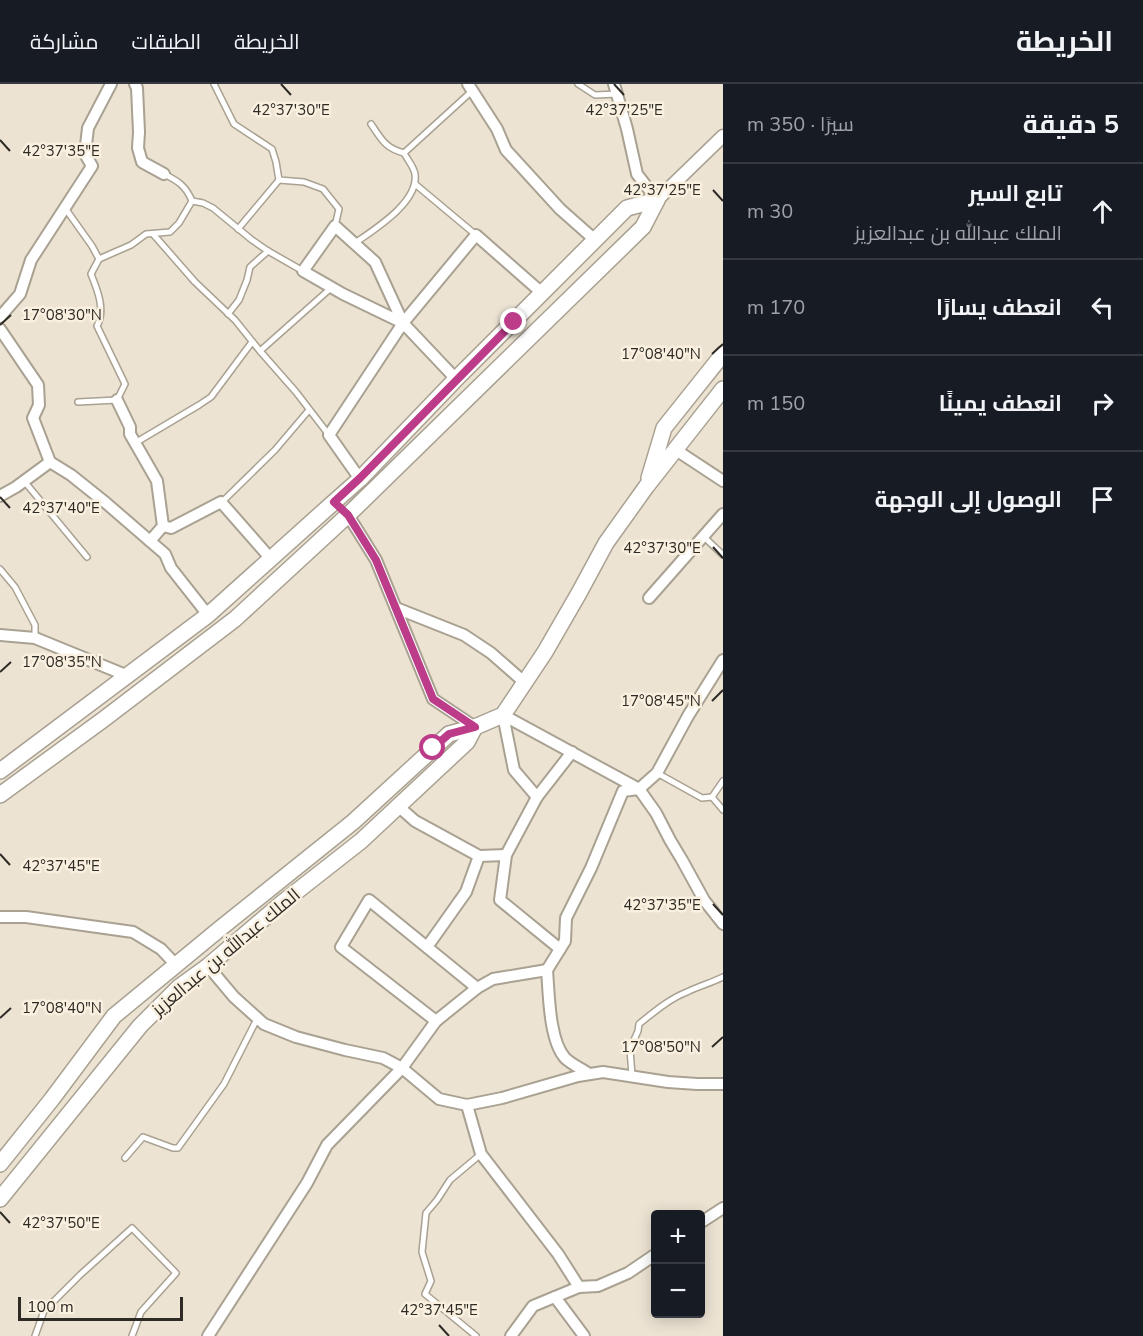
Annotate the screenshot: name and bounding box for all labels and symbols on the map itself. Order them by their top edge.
text: 42°37'30"E [252,100,330,120]
text: 42°37'25"E [585,100,663,120]
text: 42°37'35"E [22,141,100,161]
text: 42°37'25"E [623,180,701,200]
text: 17°08'30"N [22,305,102,325]
route end [500,308,526,334]
text: 17°08'40"N [621,344,701,364]
text: 42°37'40"E [22,498,100,518]
text: 42°37'30"E [623,538,701,558]
text: 17°08'35"N [22,652,102,672]
text: 17°08'45"N [621,691,701,711]
route start [419,734,445,760]
text: 42°37'45"E [22,856,100,876]
street label: الملك عبدالله بن عبدالعزيز [146,883,305,1022]
text: 42°37'35"E [623,895,701,915]
text: 17°08'40"N [22,998,102,1018]
text: 17°08'50"N [621,1037,701,1057]
text: 42°37'50"E [22,1213,100,1233]
scale bar [18,1294,183,1322]
text: 42°37'45"E [400,1300,478,1320]

